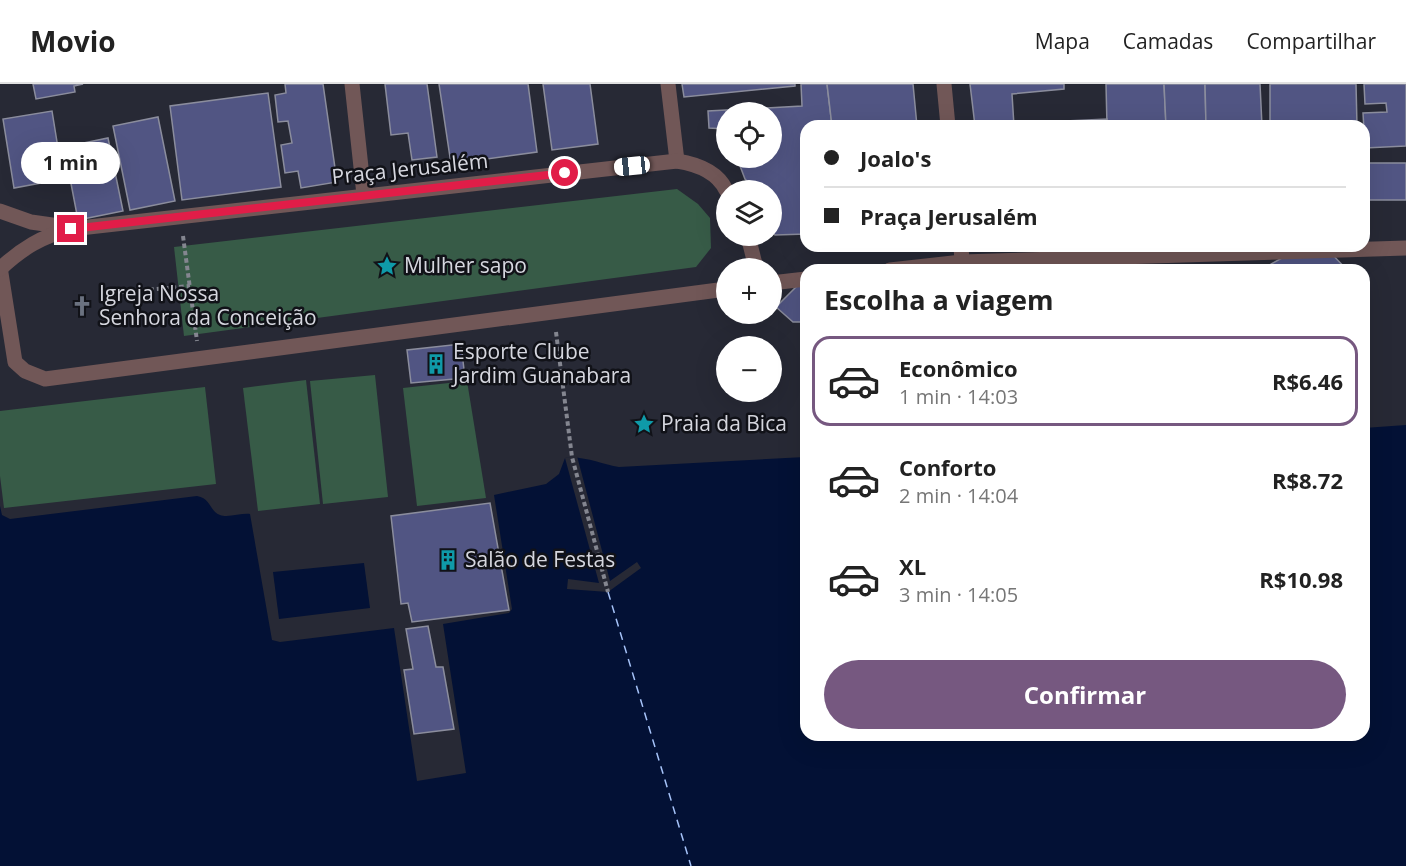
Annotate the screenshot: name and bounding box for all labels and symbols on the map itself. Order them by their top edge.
callout: 1 min [22,142,121,184]
street label: Praça Jerusalém [330,146,490,190]
car [613,155,651,177]
route start [551,159,578,186]
route end [57,215,84,242]
place label: Mulher sapo [404,251,527,279]
place icon: Mulher sapo [375,254,399,278]
place label: Igreja Nossa Senhora da Conceição [99,279,317,331]
church icon: Igreja Nossa Senhora da Conceição [70,294,94,318]
place label: Esporte Clube Jardim Guanabara [451,337,631,389]
building icon: Esporte Clube Jardim Guanabara [424,352,448,376]
place label: Praia da Bica [661,409,787,437]
place icon: Praia da Bica [632,412,656,436]
place label: Salão de Festas [465,545,615,573]
building icon: Salão de Festas [436,548,460,572]

